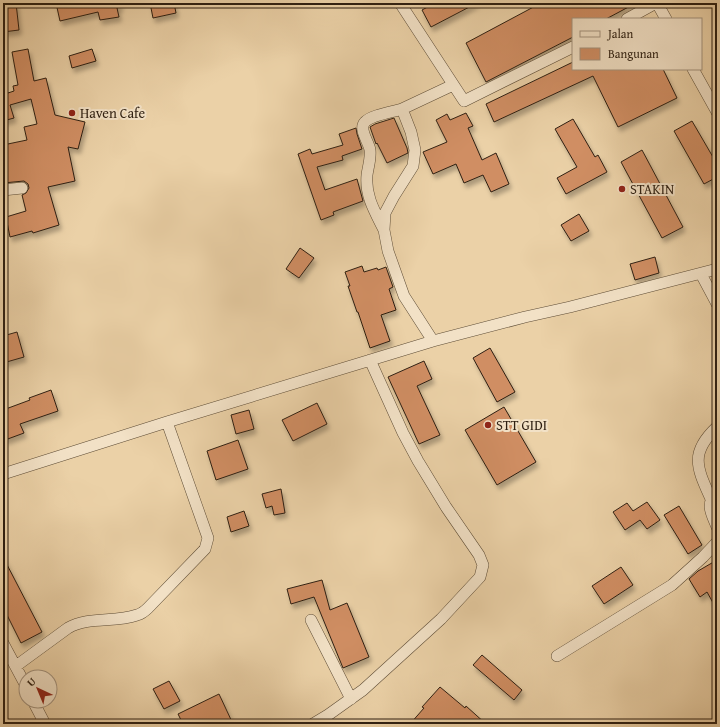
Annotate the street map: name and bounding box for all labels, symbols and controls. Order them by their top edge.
legend [572,18,702,70]
text: Jalan [606,25,633,42]
text: Bangunan [608,45,659,62]
place label: Haven Cafe [80,103,146,123]
marker: Haven Cafe [67,108,77,118]
place label: STAKIN [630,179,674,199]
marker: STAKIN [617,184,627,194]
place label: STT GIDI [496,415,547,435]
marker: STT GIDI [483,420,493,430]
north arrow [18,669,58,709]
text: U [23,673,40,690]

